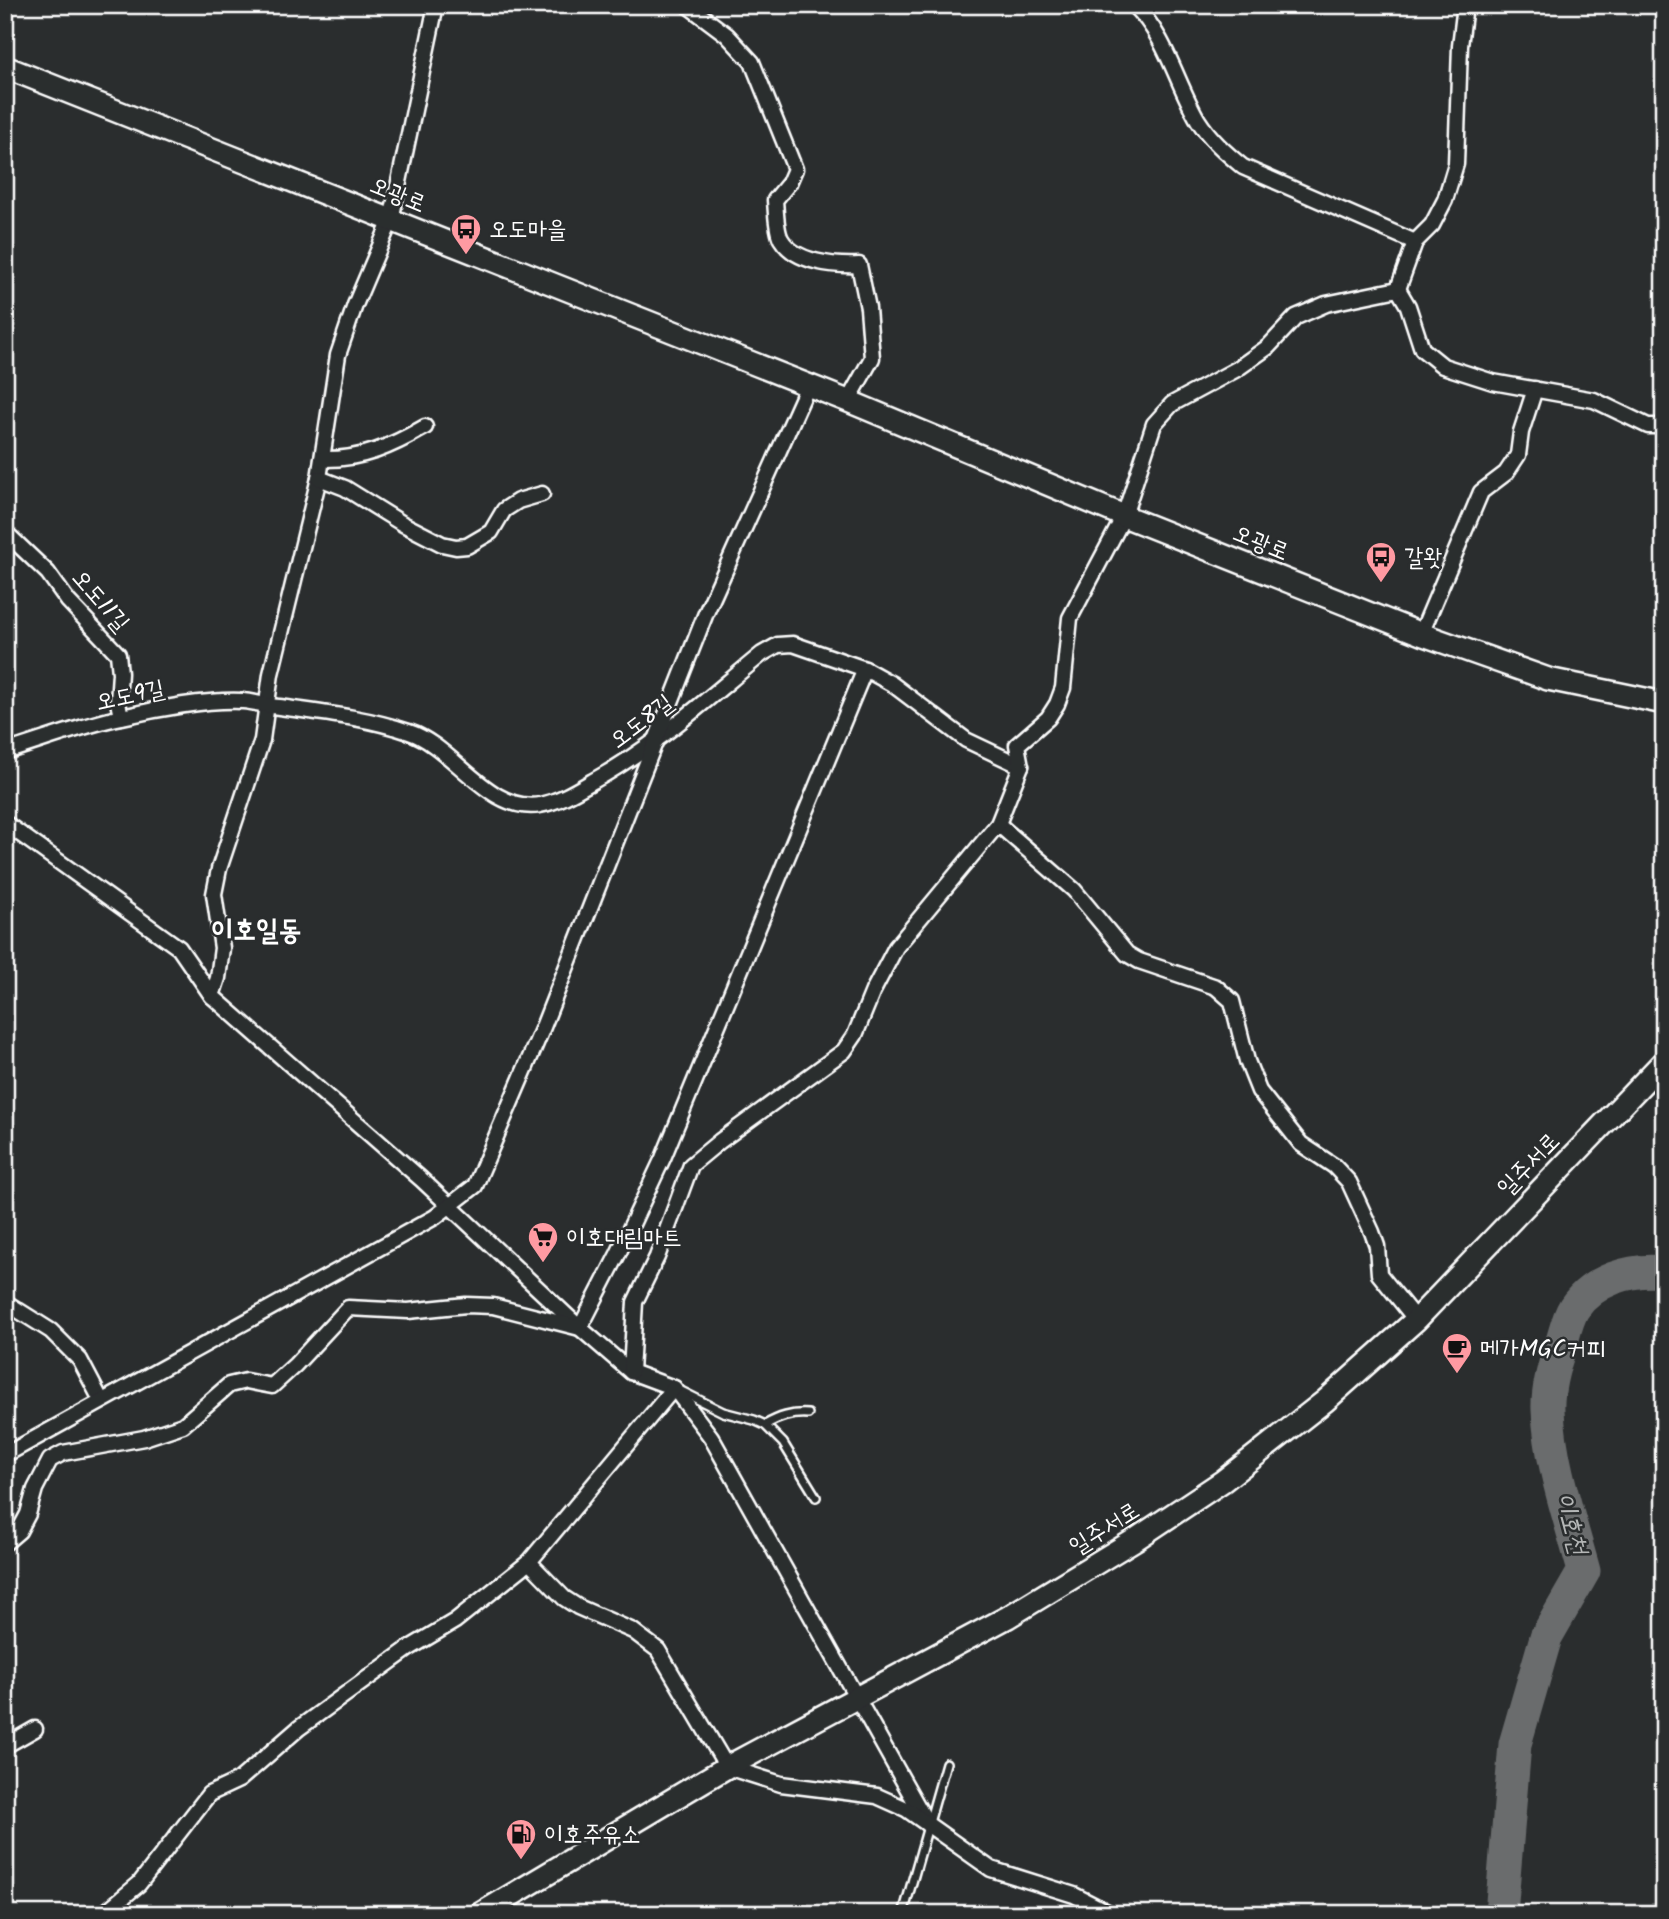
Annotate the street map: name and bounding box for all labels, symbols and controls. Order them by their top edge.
street label: 오광로 [363,166,432,224]
place label: 오도마을 [489,211,566,250]
bus stop icon: 오도마을 [449,212,483,256]
street label: 오광로 [1226,514,1295,572]
place label: 갈왓 [1404,539,1443,578]
bus stop icon: 갈왓 [1364,540,1398,584]
street label: 오도11길 [61,561,139,641]
street label: 오도9길 [92,670,168,723]
street label: 오도8길 [601,685,683,760]
district label: 이호일동 [211,909,301,954]
street label: 일주서로 [1488,1124,1570,1206]
place label: 이호대림마트 [566,1219,682,1258]
supermarket icon: 이호대림마트 [526,1220,560,1264]
place label: 메가MGC커피 [1480,1330,1605,1369]
cafe icon: 메가MGC커피 [1440,1331,1474,1375]
water label: 이호천 [1542,1488,1599,1562]
street label: 일주서로 [1062,1492,1148,1566]
place label: 이호주유소 [544,1816,641,1855]
fuel station icon: 이호주유소 [504,1817,538,1861]

